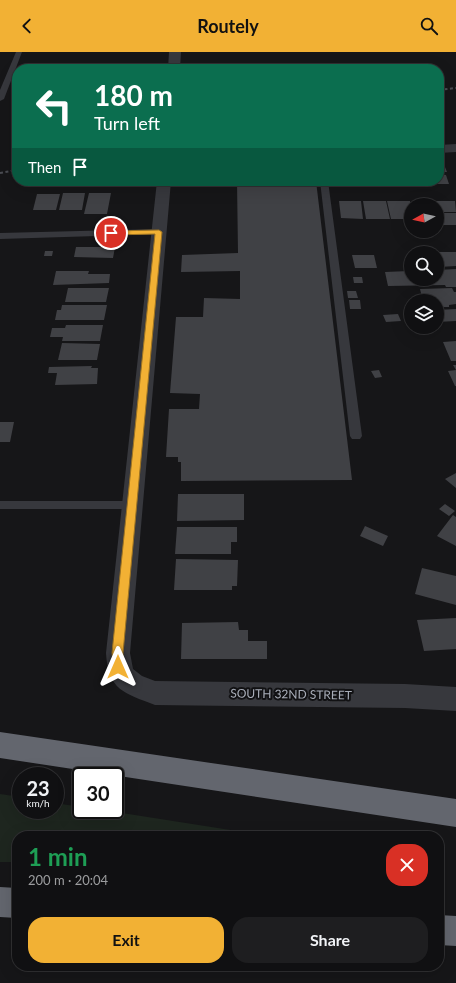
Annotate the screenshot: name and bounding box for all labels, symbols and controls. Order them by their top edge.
icon: back [16,15,38,37]
text: Routely [197,15,259,37]
icon: search [418,15,440,37]
text: 180 m [94,78,173,112]
icon: left [28,80,80,132]
text: Turn left [94,112,160,134]
icon: arrive [69,156,91,178]
text: Then [28,158,61,176]
north arrow [404,198,444,238]
map controls [404,198,444,334]
pin [94,216,128,250]
icon: arrive [100,222,122,244]
button: search [404,246,444,286]
button: layers [404,294,444,334]
position arrow [97,646,139,688]
street label: SOUTH 32ND STREET [230,685,352,703]
speed limit sign: 30 [72,767,124,819]
text: 23 [26,776,50,800]
text: km/h [26,797,50,809]
text: 1 min [28,842,88,871]
button: close [386,844,428,886]
text: 200 m · 20:04 [28,872,108,888]
button: Exit [28,917,224,963]
button: Share [232,917,428,963]

